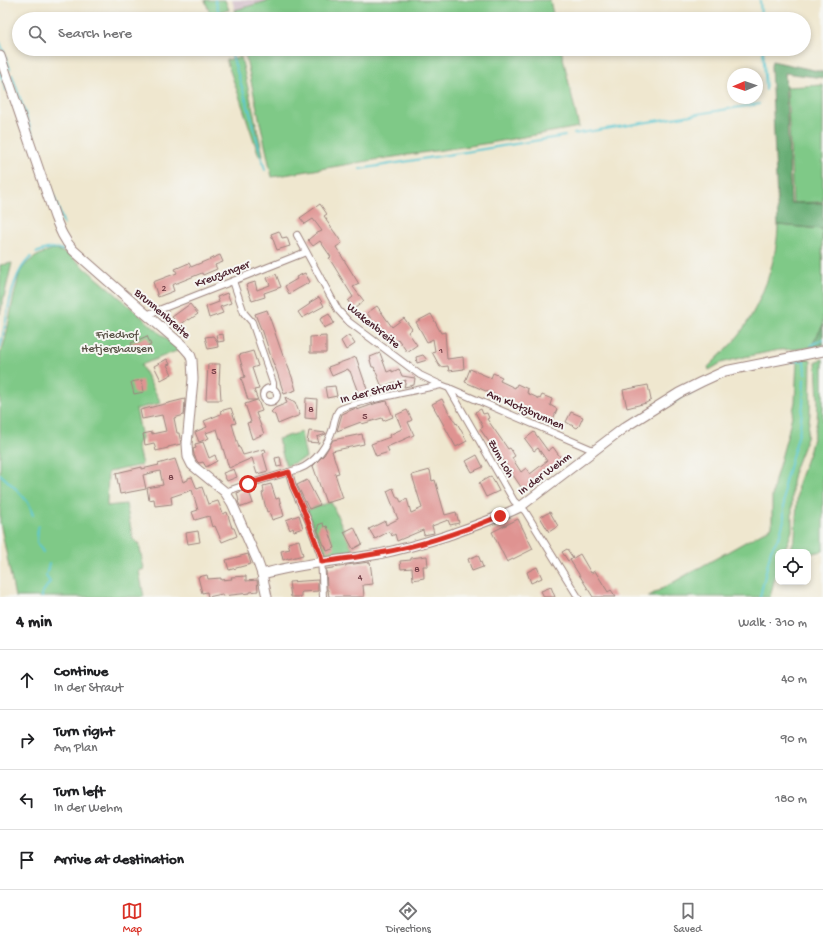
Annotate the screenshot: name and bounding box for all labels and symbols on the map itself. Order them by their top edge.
north arrow [727,68,763,104]
street label: Kreuzanger [193,257,254,292]
house number: 2 [162,283,167,295]
street label: Brunnenbreite [130,286,193,343]
street label: Wakenbreite [343,301,403,353]
park label: Friedhof Hetjershausen [81,329,153,357]
house number: 1 [438,345,443,357]
house number: 5 [211,366,217,378]
street label: In der Straut [339,378,405,408]
street label: Am Klotzbrunnen [484,387,566,434]
house number: 8 [308,404,314,416]
house number: 5 [362,411,368,423]
street label: Zum Loh [484,437,517,481]
street label: In der Wehm [516,450,575,499]
house number: 8 [168,472,174,484]
route start [239,475,257,493]
route end [491,507,509,525]
house number: 8 [414,564,420,576]
house number: 4 [358,572,363,584]

